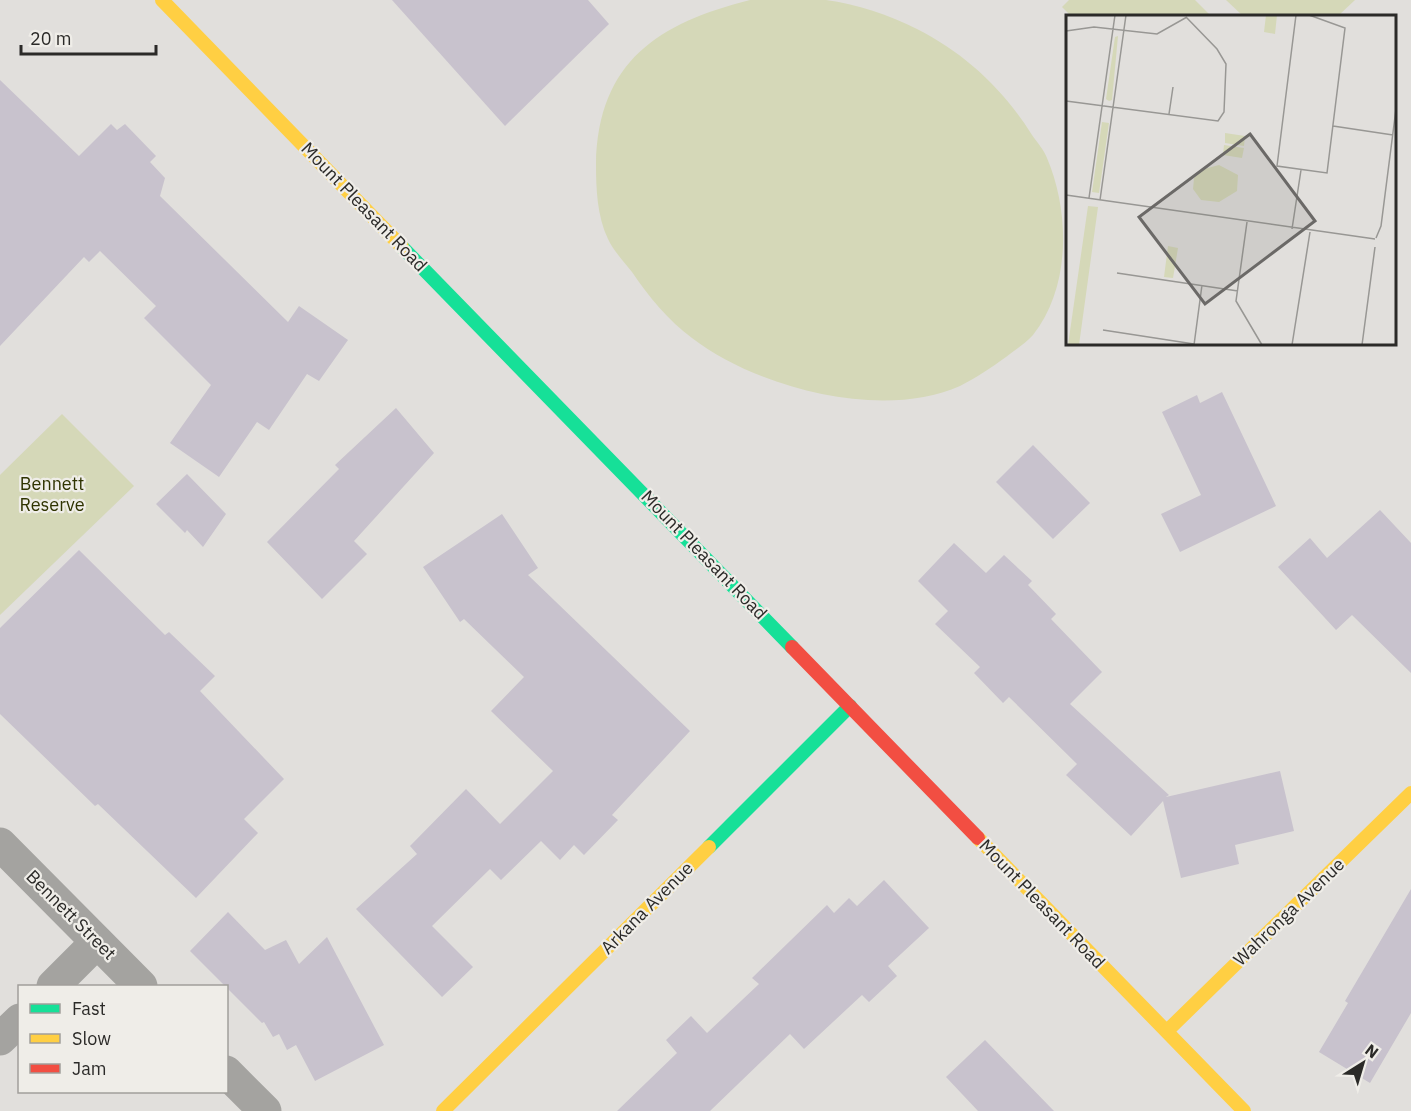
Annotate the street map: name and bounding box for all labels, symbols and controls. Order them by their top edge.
inset map [1066,15,1396,345]
scale bar [21,18,156,56]
text: 20 m [30,27,72,50]
street label: Mount Pleasant Road [296,137,432,276]
park label: Bennett Reserve [19,472,85,516]
street label: Mount Pleasant Road [636,485,772,624]
street label: Mount Pleasant Road [974,834,1110,973]
street label: Wahronga Avenue [1228,853,1349,971]
street label: Arkana Avenue [596,857,698,959]
street label: Bennett Street [21,865,121,965]
legend [18,985,228,1093]
text: Fast [72,997,106,1020]
text: Slow [72,1027,111,1050]
north arrow [1333,1033,1393,1093]
text: N [1361,1040,1383,1062]
text: Jam [72,1057,107,1080]

